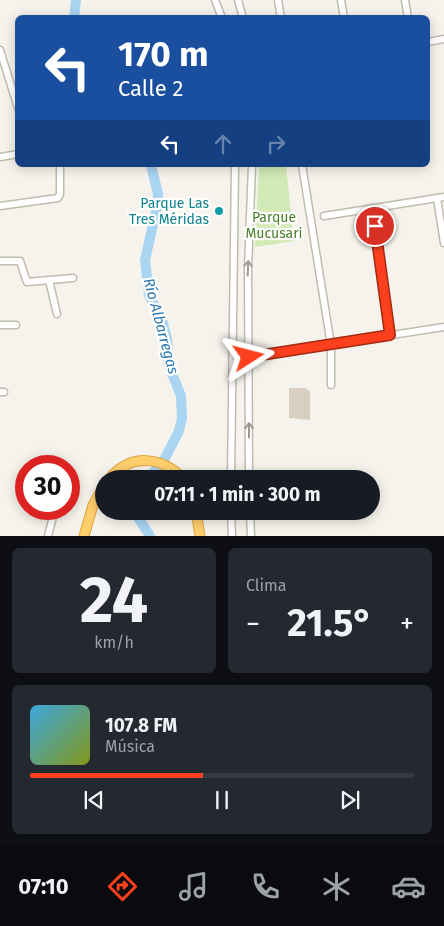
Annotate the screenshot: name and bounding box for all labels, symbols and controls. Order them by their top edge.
text: 170 m [118,33,209,75]
icon: left [35,35,100,100]
text: Calle 2 [118,75,183,102]
icon: left [156,130,184,158]
icon: ahead [209,130,237,158]
icon: right [262,130,290,158]
place label: Parque Las Tres Méridas [129,195,209,228]
marker: Parque Las Tres Méridas [213,205,225,217]
pin [354,205,396,247]
park label: Parque Mucusari [245,209,303,242]
icon: arrive [361,212,389,240]
one-way arrow [243,260,253,276]
water label: Río Albarregas [140,276,182,376]
position arrow [222,330,274,382]
one-way arrow [244,422,254,438]
speed limit sign: 30 [15,455,80,520]
text: 07:11 · 1 min · 300 m [154,483,321,506]
text: 24 [80,561,148,639]
text: Clima [246,576,286,595]
text: 21.5° [287,600,373,646]
text: − [246,607,260,640]
text: + [400,607,414,640]
text: km/h [94,633,134,652]
text: 107.8 FM [105,714,177,737]
text: Música [105,737,155,756]
icon: previous [80,786,108,814]
icon: pause [208,786,236,814]
icon: next [336,786,364,814]
icon: directions [105,869,140,904]
icon: music [176,869,211,904]
icon: phone [248,869,283,904]
icon: climate [319,869,354,904]
icon: car [391,869,426,904]
text: 07:10 [18,873,69,900]

